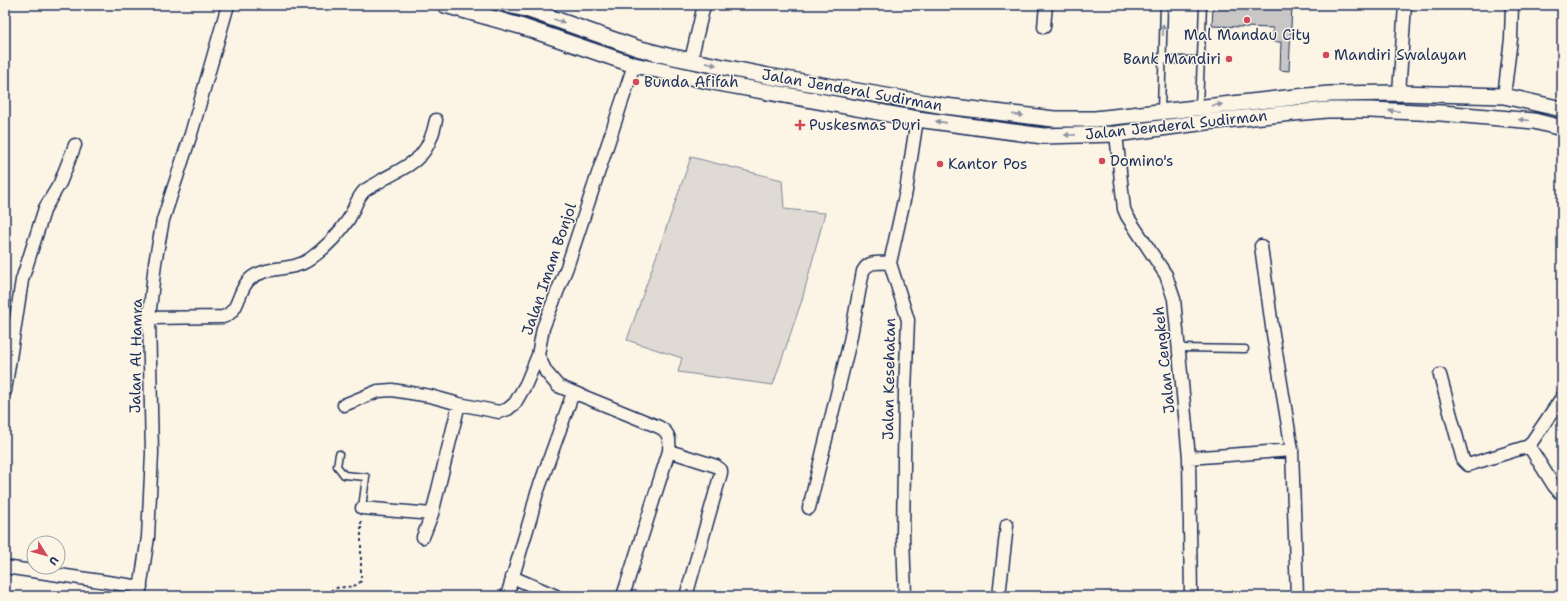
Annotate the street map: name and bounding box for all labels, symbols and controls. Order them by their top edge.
marker: Mal Mandau City [1242,15,1252,25]
one-way arrow [553,18,565,24]
one-way arrow [1160,23,1166,36]
place label: Mal Mandau City [1184,25,1310,45]
place label: Mandiri Swalayan [1334,45,1467,65]
place label: Bank Mandiri [1123,49,1221,69]
marker: Mandiri Swalayan [1321,50,1331,60]
marker: Bank Mandiri [1224,54,1234,64]
one-way arrow [704,62,717,68]
street label: Jalan Jenderal Sudirman [760,64,944,116]
place label: Bunda Afifah [644,72,739,92]
marker: Bunda Afifah [631,77,641,87]
one-way arrow [1211,102,1223,108]
street label: Jalan Jenderal Sudirman [1084,105,1268,145]
one-way arrow [1388,107,1400,114]
one-way arrow [1012,112,1024,118]
place label: Puskesmas Duri [809,115,921,135]
one-way arrow [1518,117,1530,123]
marker: Puskesmas Duri [794,119,806,131]
one-way arrow [935,119,947,125]
one-way arrow [1063,132,1076,138]
place label: Domino's [1110,151,1173,171]
place label: Kantor Pos [948,154,1027,174]
marker: Domino's [1097,156,1107,166]
marker: Kantor Pos [935,159,945,169]
street label: Jalan Imam Bonjol [517,200,581,338]
street label: Jalan Al Hamra [125,298,147,414]
street label: Jalan Cengkeh [1148,305,1180,415]
street label: Jalan Kesehatan [878,318,900,440]
north arrow [26,535,66,575]
text: U [45,553,62,568]

